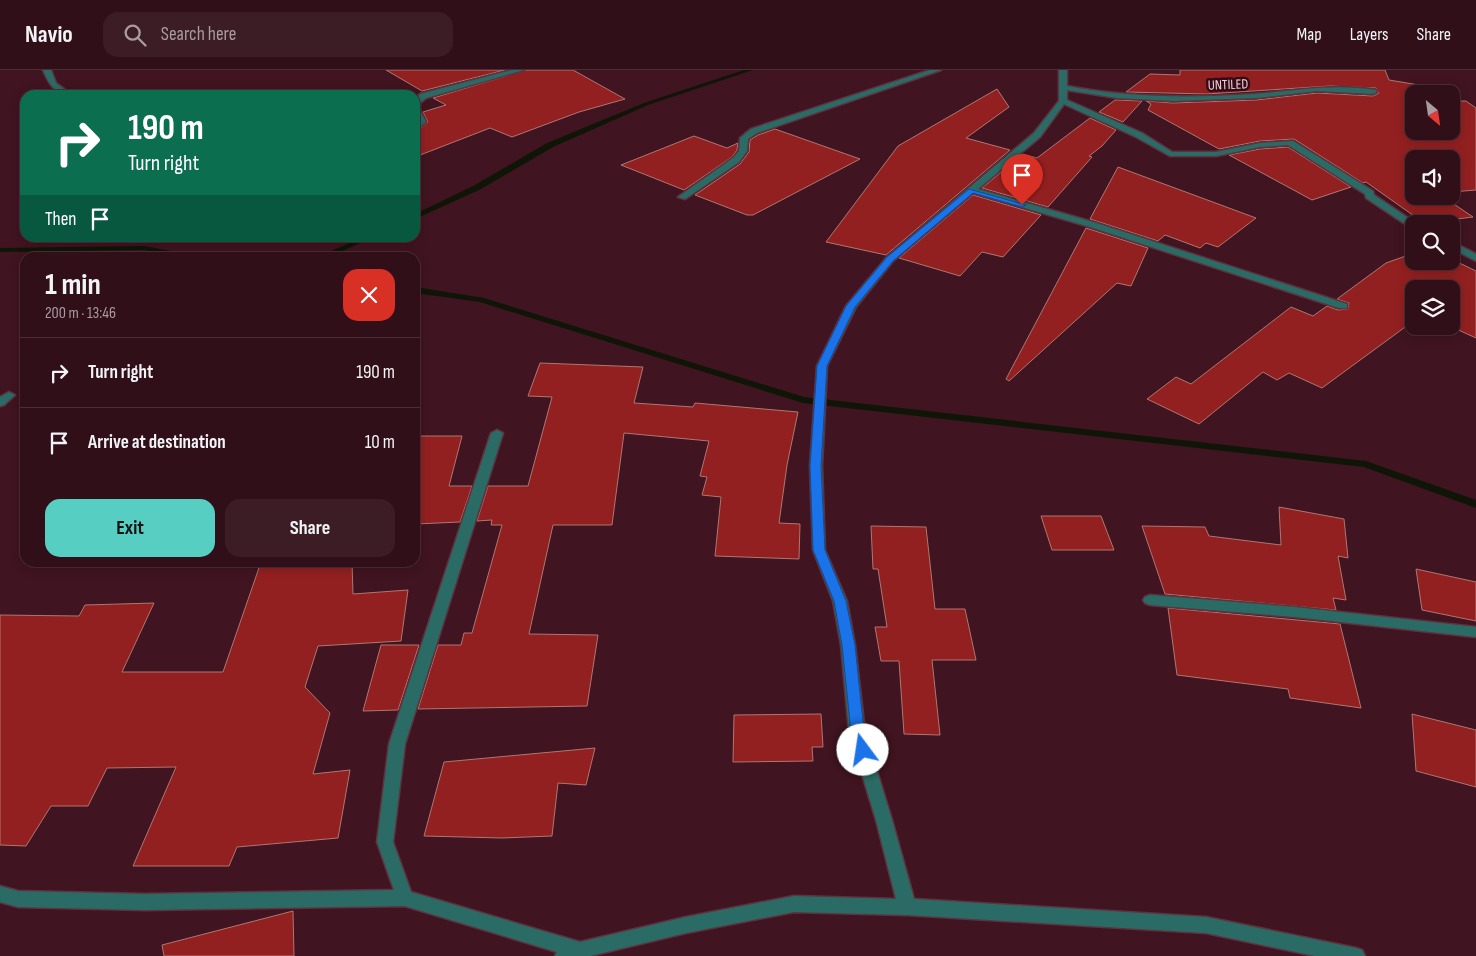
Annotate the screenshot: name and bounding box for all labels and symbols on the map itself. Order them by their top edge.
street label: UNTILED [1208,75,1249,94]
north arrow [1405,85,1460,140]
pin [1001,154,1043,205]
position arrow [836,723,888,775]

